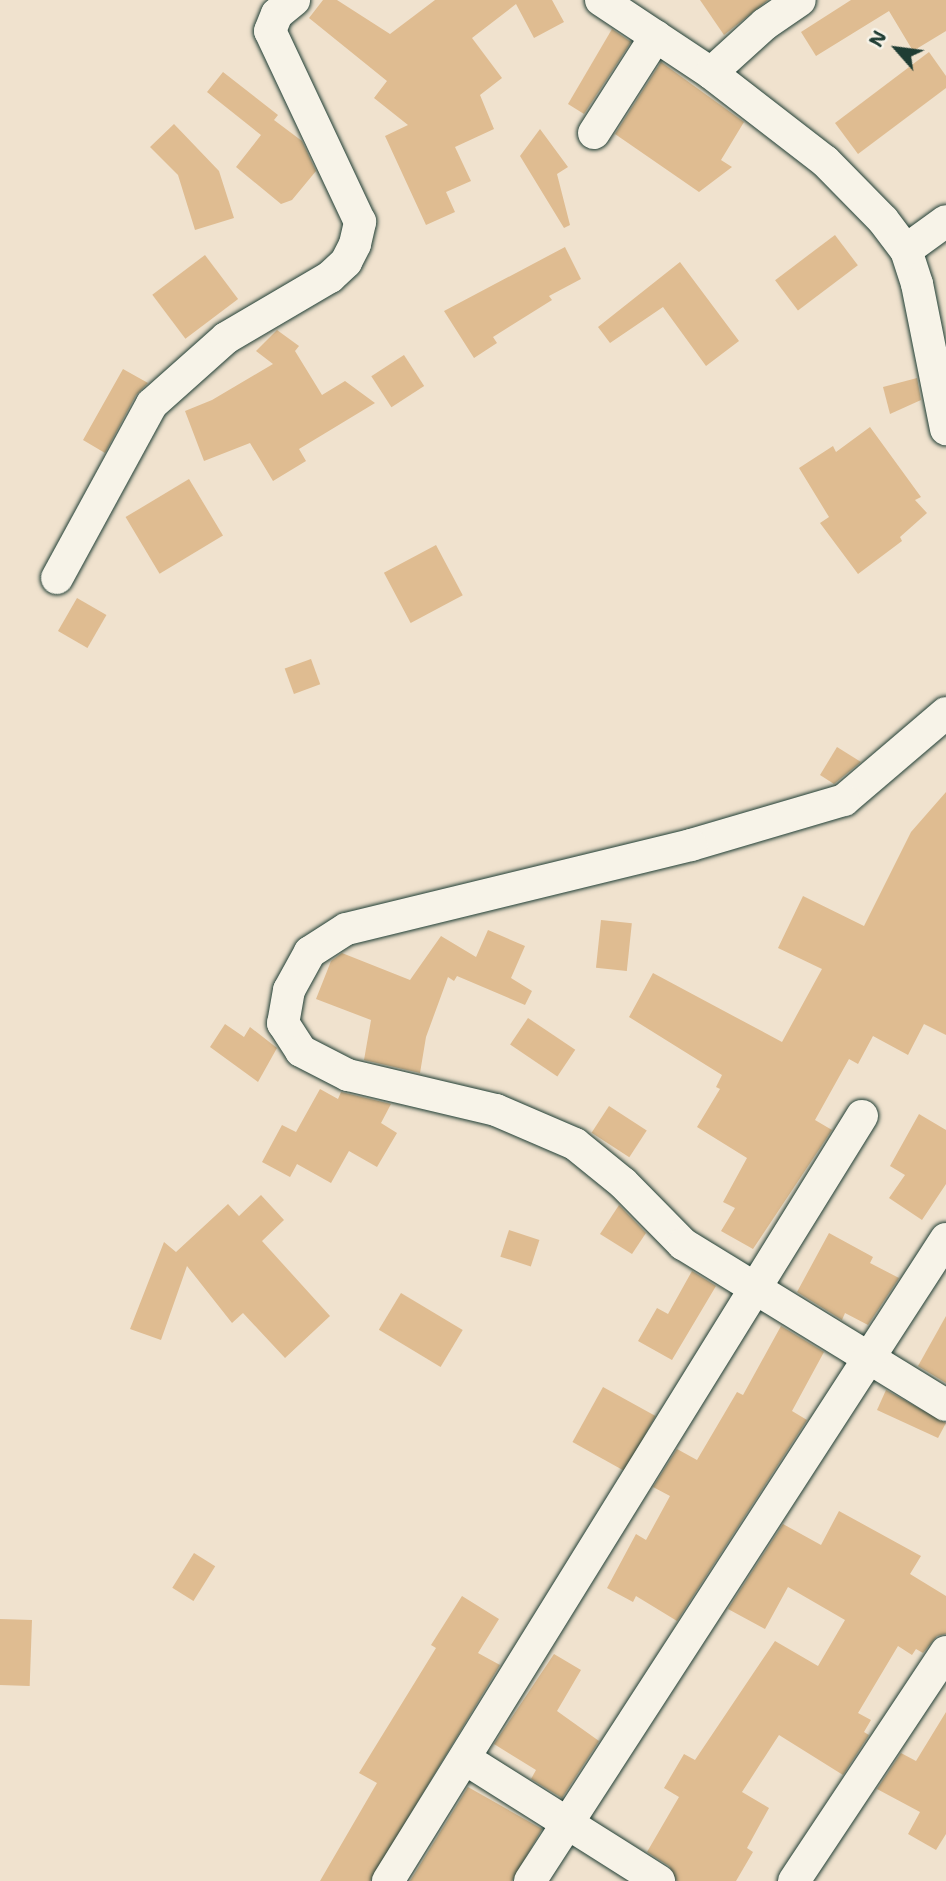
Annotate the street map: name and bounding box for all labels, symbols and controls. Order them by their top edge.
north arrow [862,14,932,84]
text: N [863,26,893,51]

